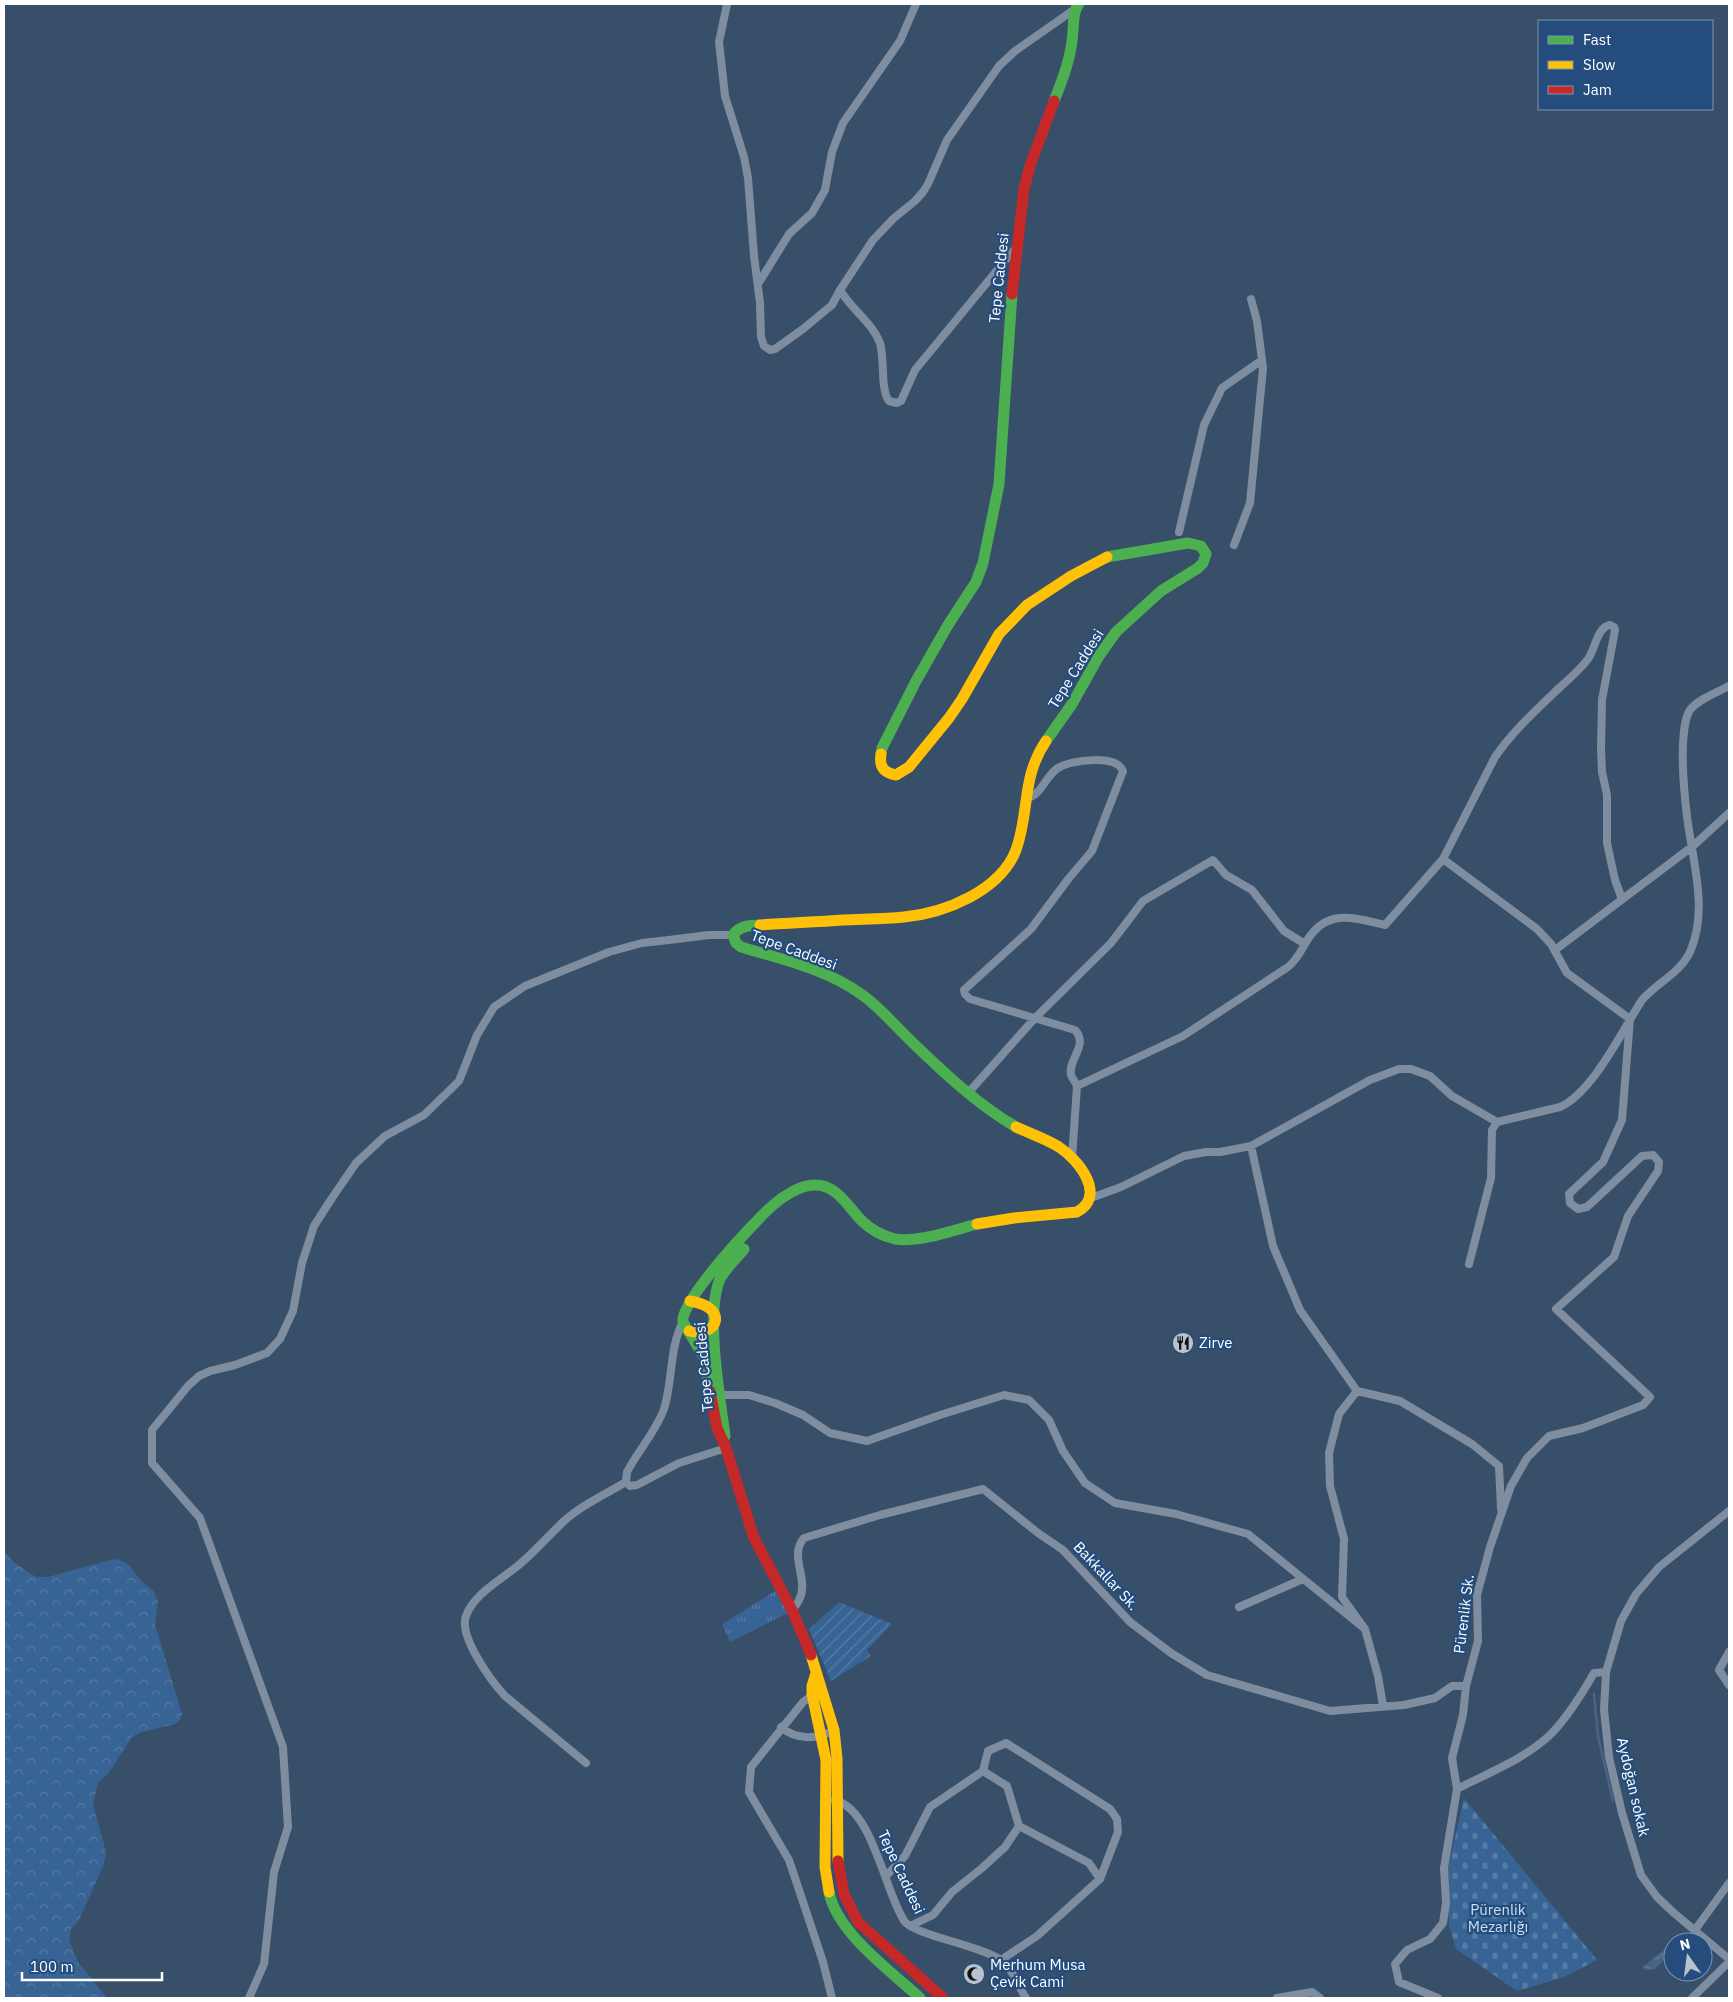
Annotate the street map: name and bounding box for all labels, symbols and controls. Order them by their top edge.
legend [1538,20,1713,110]
text: Fast [1583,30,1611,49]
text: Slow [1583,55,1616,74]
text: Jam [1583,80,1612,99]
street label: Tepe Caddesi [984,232,1013,324]
street label: Tepe Caddesi [1044,625,1108,712]
street label: Tepe Caddesi [748,925,840,974]
street label: Tepe Caddesi [690,1321,717,1413]
restaurant icon: Zirve [1171,1331,1195,1355]
place label: Zirve [1199,1333,1233,1352]
street label: Bakkallar Sk. [1070,1537,1143,1614]
street label: Pürenlik Sk. [1449,1573,1478,1655]
street label: Aydoğan sokak [1613,1735,1654,1838]
street label: Tepe Caddesi [874,1827,929,1917]
park label: Pürenlik Mezarlığı [1468,1900,1528,1936]
north arrow [1663,1932,1713,1982]
text: N [1678,1934,1692,1954]
scale bar [22,1950,162,1982]
place label: Merhum Musa Çevik Cami [990,1955,1086,1991]
text: 100 m [30,1957,74,1976]
mosque icon: Merhum Musa Çevik Cami [962,1962,986,1986]

